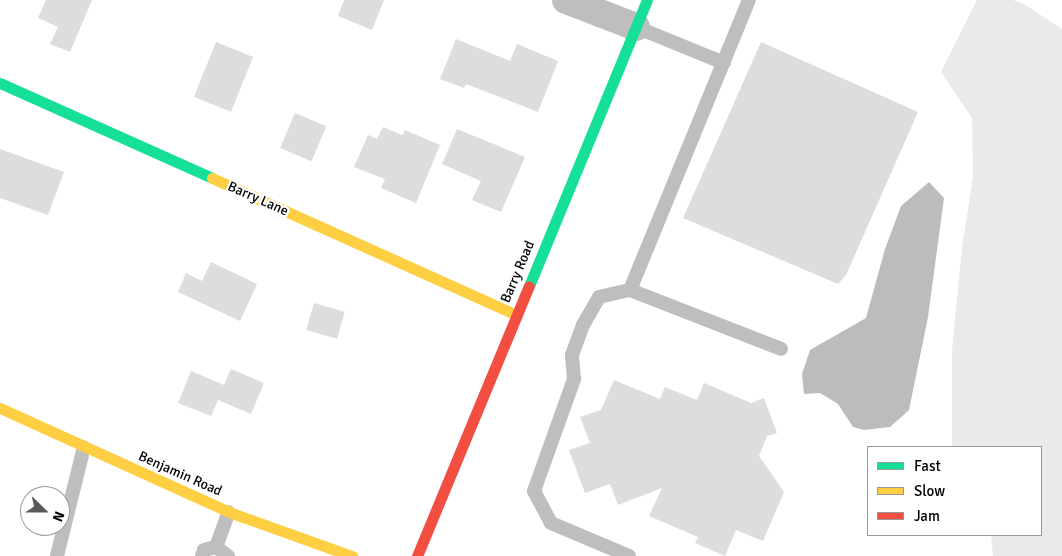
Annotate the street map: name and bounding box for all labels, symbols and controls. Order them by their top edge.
street label: Barry Lane [225,178,291,220]
street label: Barry Road [497,238,539,306]
legend [867,446,1042,536]
street label: Benjamin Road [136,448,224,500]
text: Fast [914,457,941,475]
text: Slow [914,482,945,500]
north arrow [20,486,70,536]
text: Jam [914,507,940,525]
text: N [49,509,68,524]

